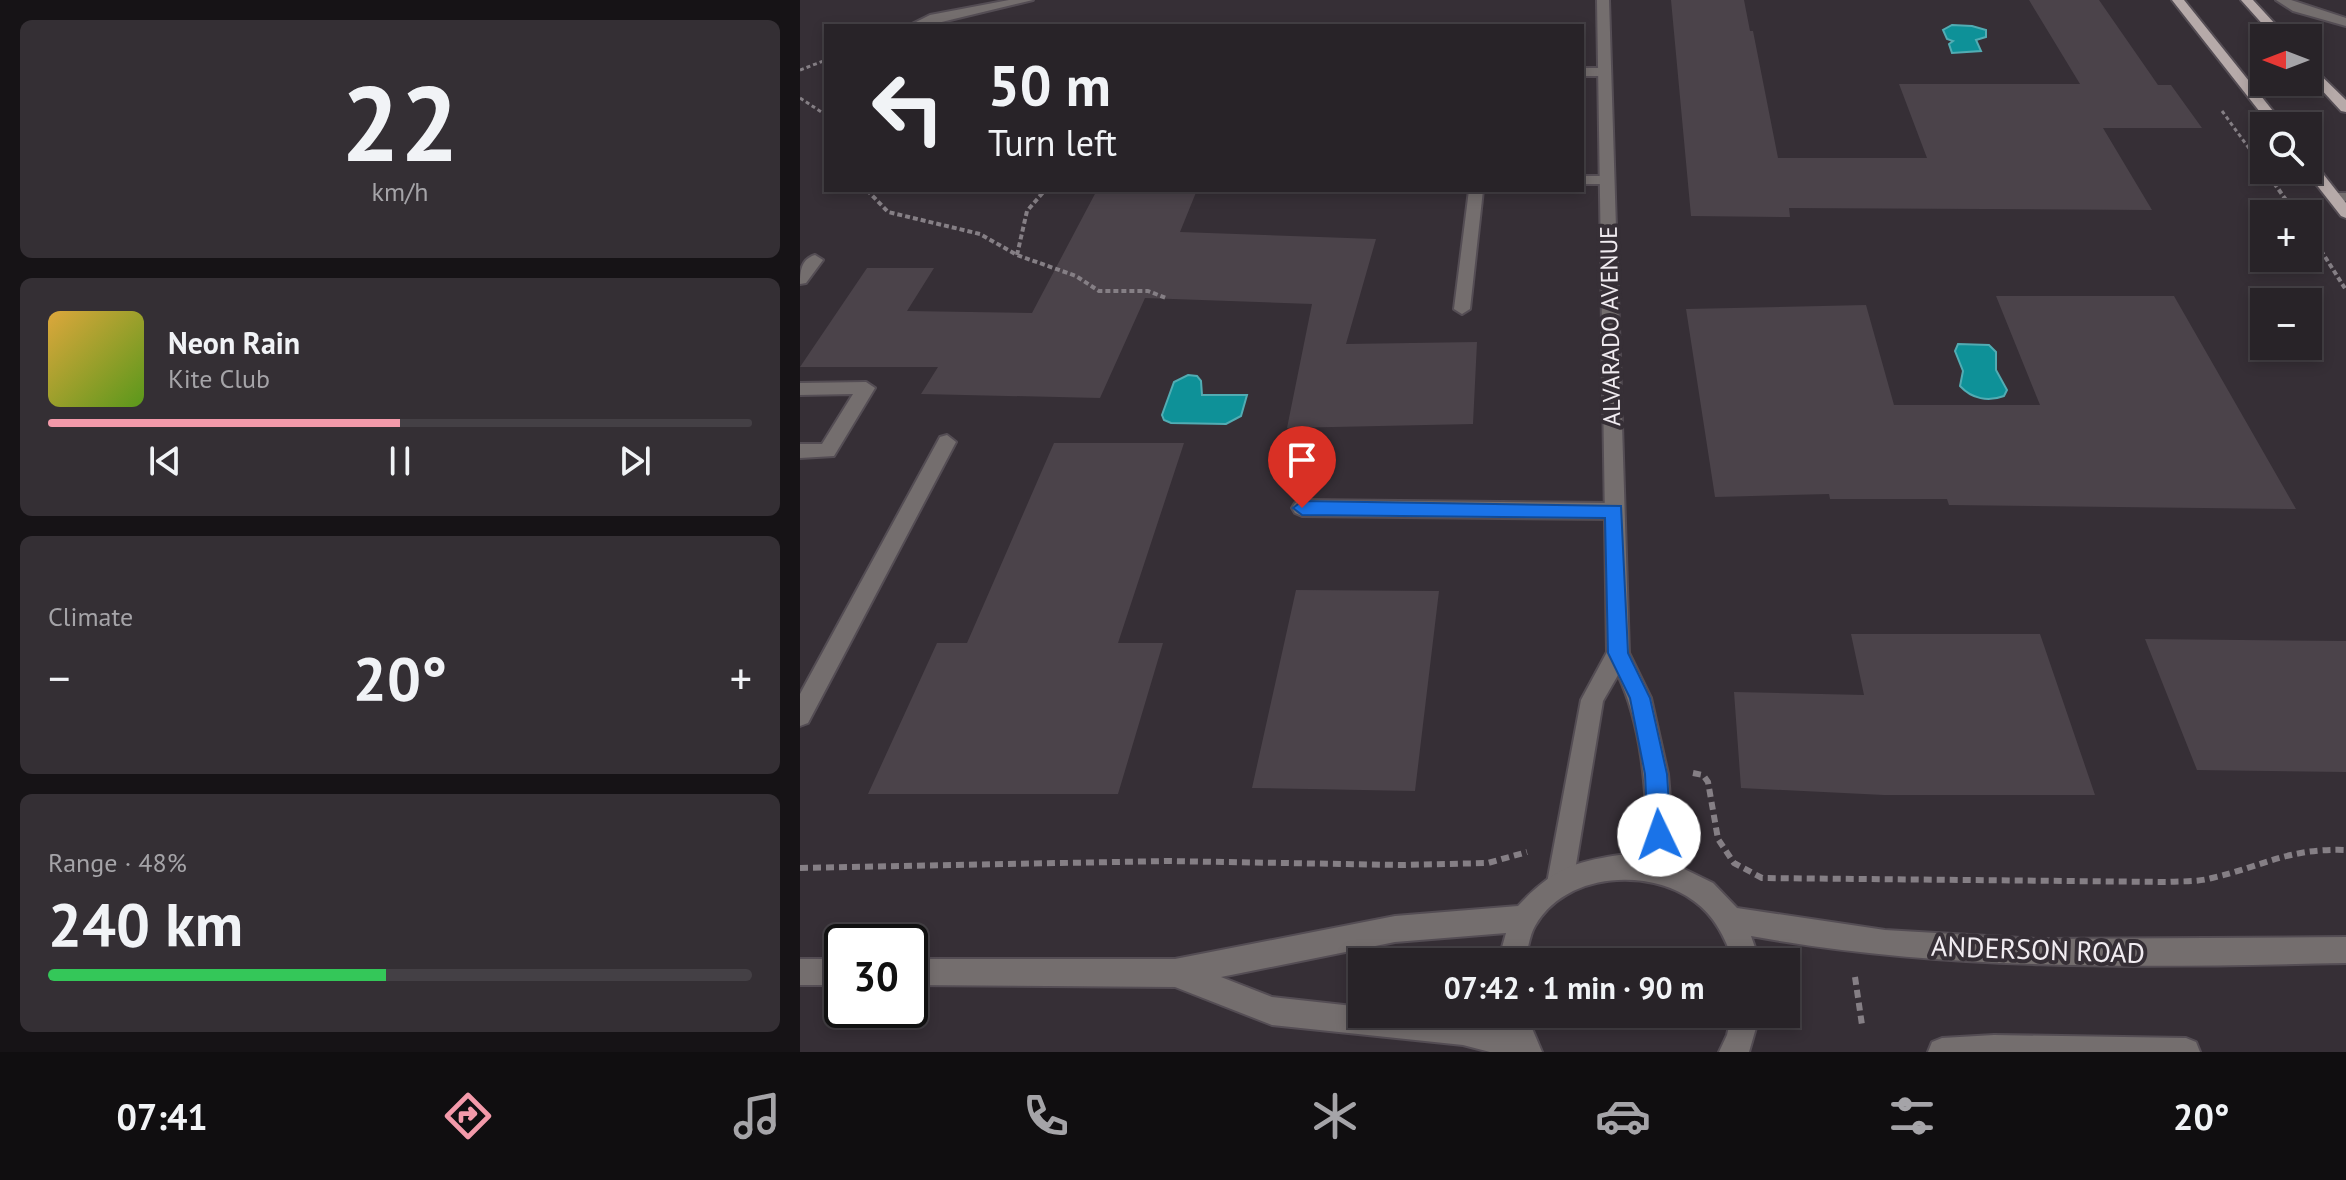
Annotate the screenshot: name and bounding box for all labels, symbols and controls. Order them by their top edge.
north arrow [2250,24,2322,96]
map controls [2250,24,2322,360]
text: 50 m [988,49,1111,121]
text: 22 [341,55,459,190]
icon: left [856,56,960,160]
button: search [2250,112,2322,184]
text: Turn left [988,119,1117,166]
text: km/h [372,175,429,208]
button: + [2250,200,2322,272]
street label: ALVARADO AVENUE [1593,226,1627,426]
button: − [2250,288,2322,360]
text: Neon Rain [168,323,300,362]
text: Kite Club [168,362,270,395]
pin [1268,426,1336,508]
icon: arrive [1280,438,1324,482]
icon: previous [143,439,187,483]
icon: pause [378,439,422,483]
icon: next [613,439,657,483]
text: Climate [48,600,133,633]
text: 20° [353,639,447,717]
text: − [48,649,70,706]
text: + [730,649,752,706]
position arrow [1617,793,1701,877]
text: Range · 48% [48,846,187,879]
text: 240 km [48,885,243,963]
speed limit sign: 30 [824,924,928,1028]
street label: ANDERSON ROAD [1930,927,2146,971]
text: 07:42 · 1 min · 90 m [1444,968,1704,1007]
icon: directions [440,1088,496,1144]
icon: music [729,1088,785,1144]
icon: phone [1018,1088,1074,1144]
icon: climate [1307,1088,1363,1144]
icon: car [1595,1088,1651,1144]
icon: filters [1884,1088,1940,1144]
text: 07:41 [116,1093,208,1140]
text: 20° [2173,1093,2230,1140]

